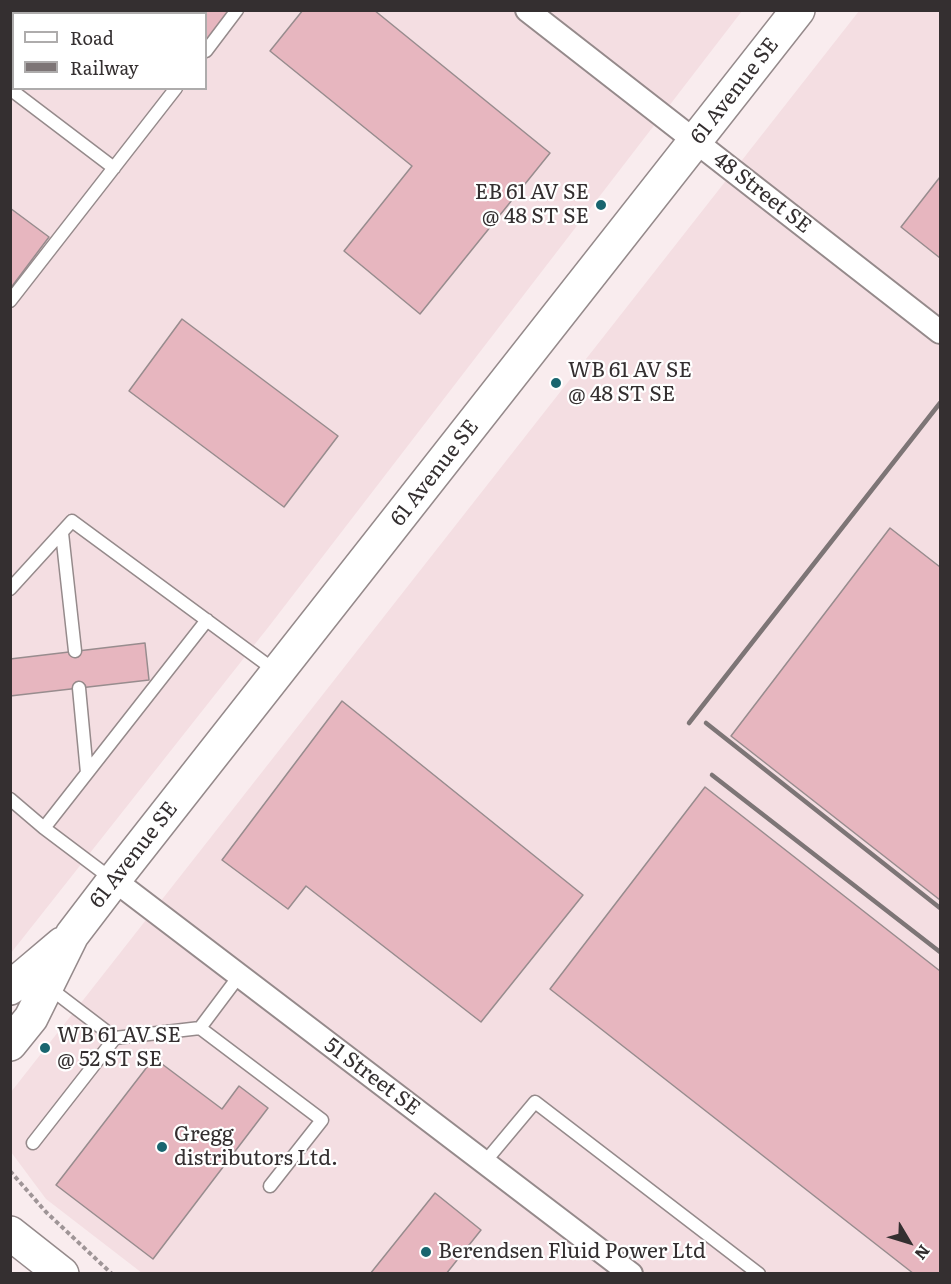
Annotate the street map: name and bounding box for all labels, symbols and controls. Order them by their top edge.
legend [12,12,207,90]
text: Road [70,24,114,51]
street label: 61 Avenue SE [686,33,784,149]
text: Railway [70,54,139,81]
street label: 48 Street SE [708,147,816,239]
place label: EB 61 AV SE @ 48 ST SE [475,180,589,230]
marker: EB 61 AV SE @ 48 ST SE [594,198,608,212]
place label: WB 61 AV SE @ 48 ST SE [568,358,692,408]
marker: WB 61 AV SE @ 48 ST SE [549,376,563,390]
street label: 61 Avenue SE [386,415,484,531]
street label: 61 Avenue SE [85,797,183,913]
place label: WB 61 AV SE @ 52 ST SE [57,1023,181,1073]
street label: 51 Street SE [319,1033,425,1121]
marker: WB 61 AV SE @ 52 ST SE [38,1041,52,1055]
place label: Gregg distributors Ltd. [174,1122,338,1172]
marker: Gregg distributors Ltd. [155,1140,169,1154]
north arrow [879,1212,939,1272]
place label: Berendsen Fluid Power Ltd [438,1239,706,1265]
text: N [910,1240,937,1266]
marker: Berendsen Fluid Power Ltd [419,1245,433,1259]

